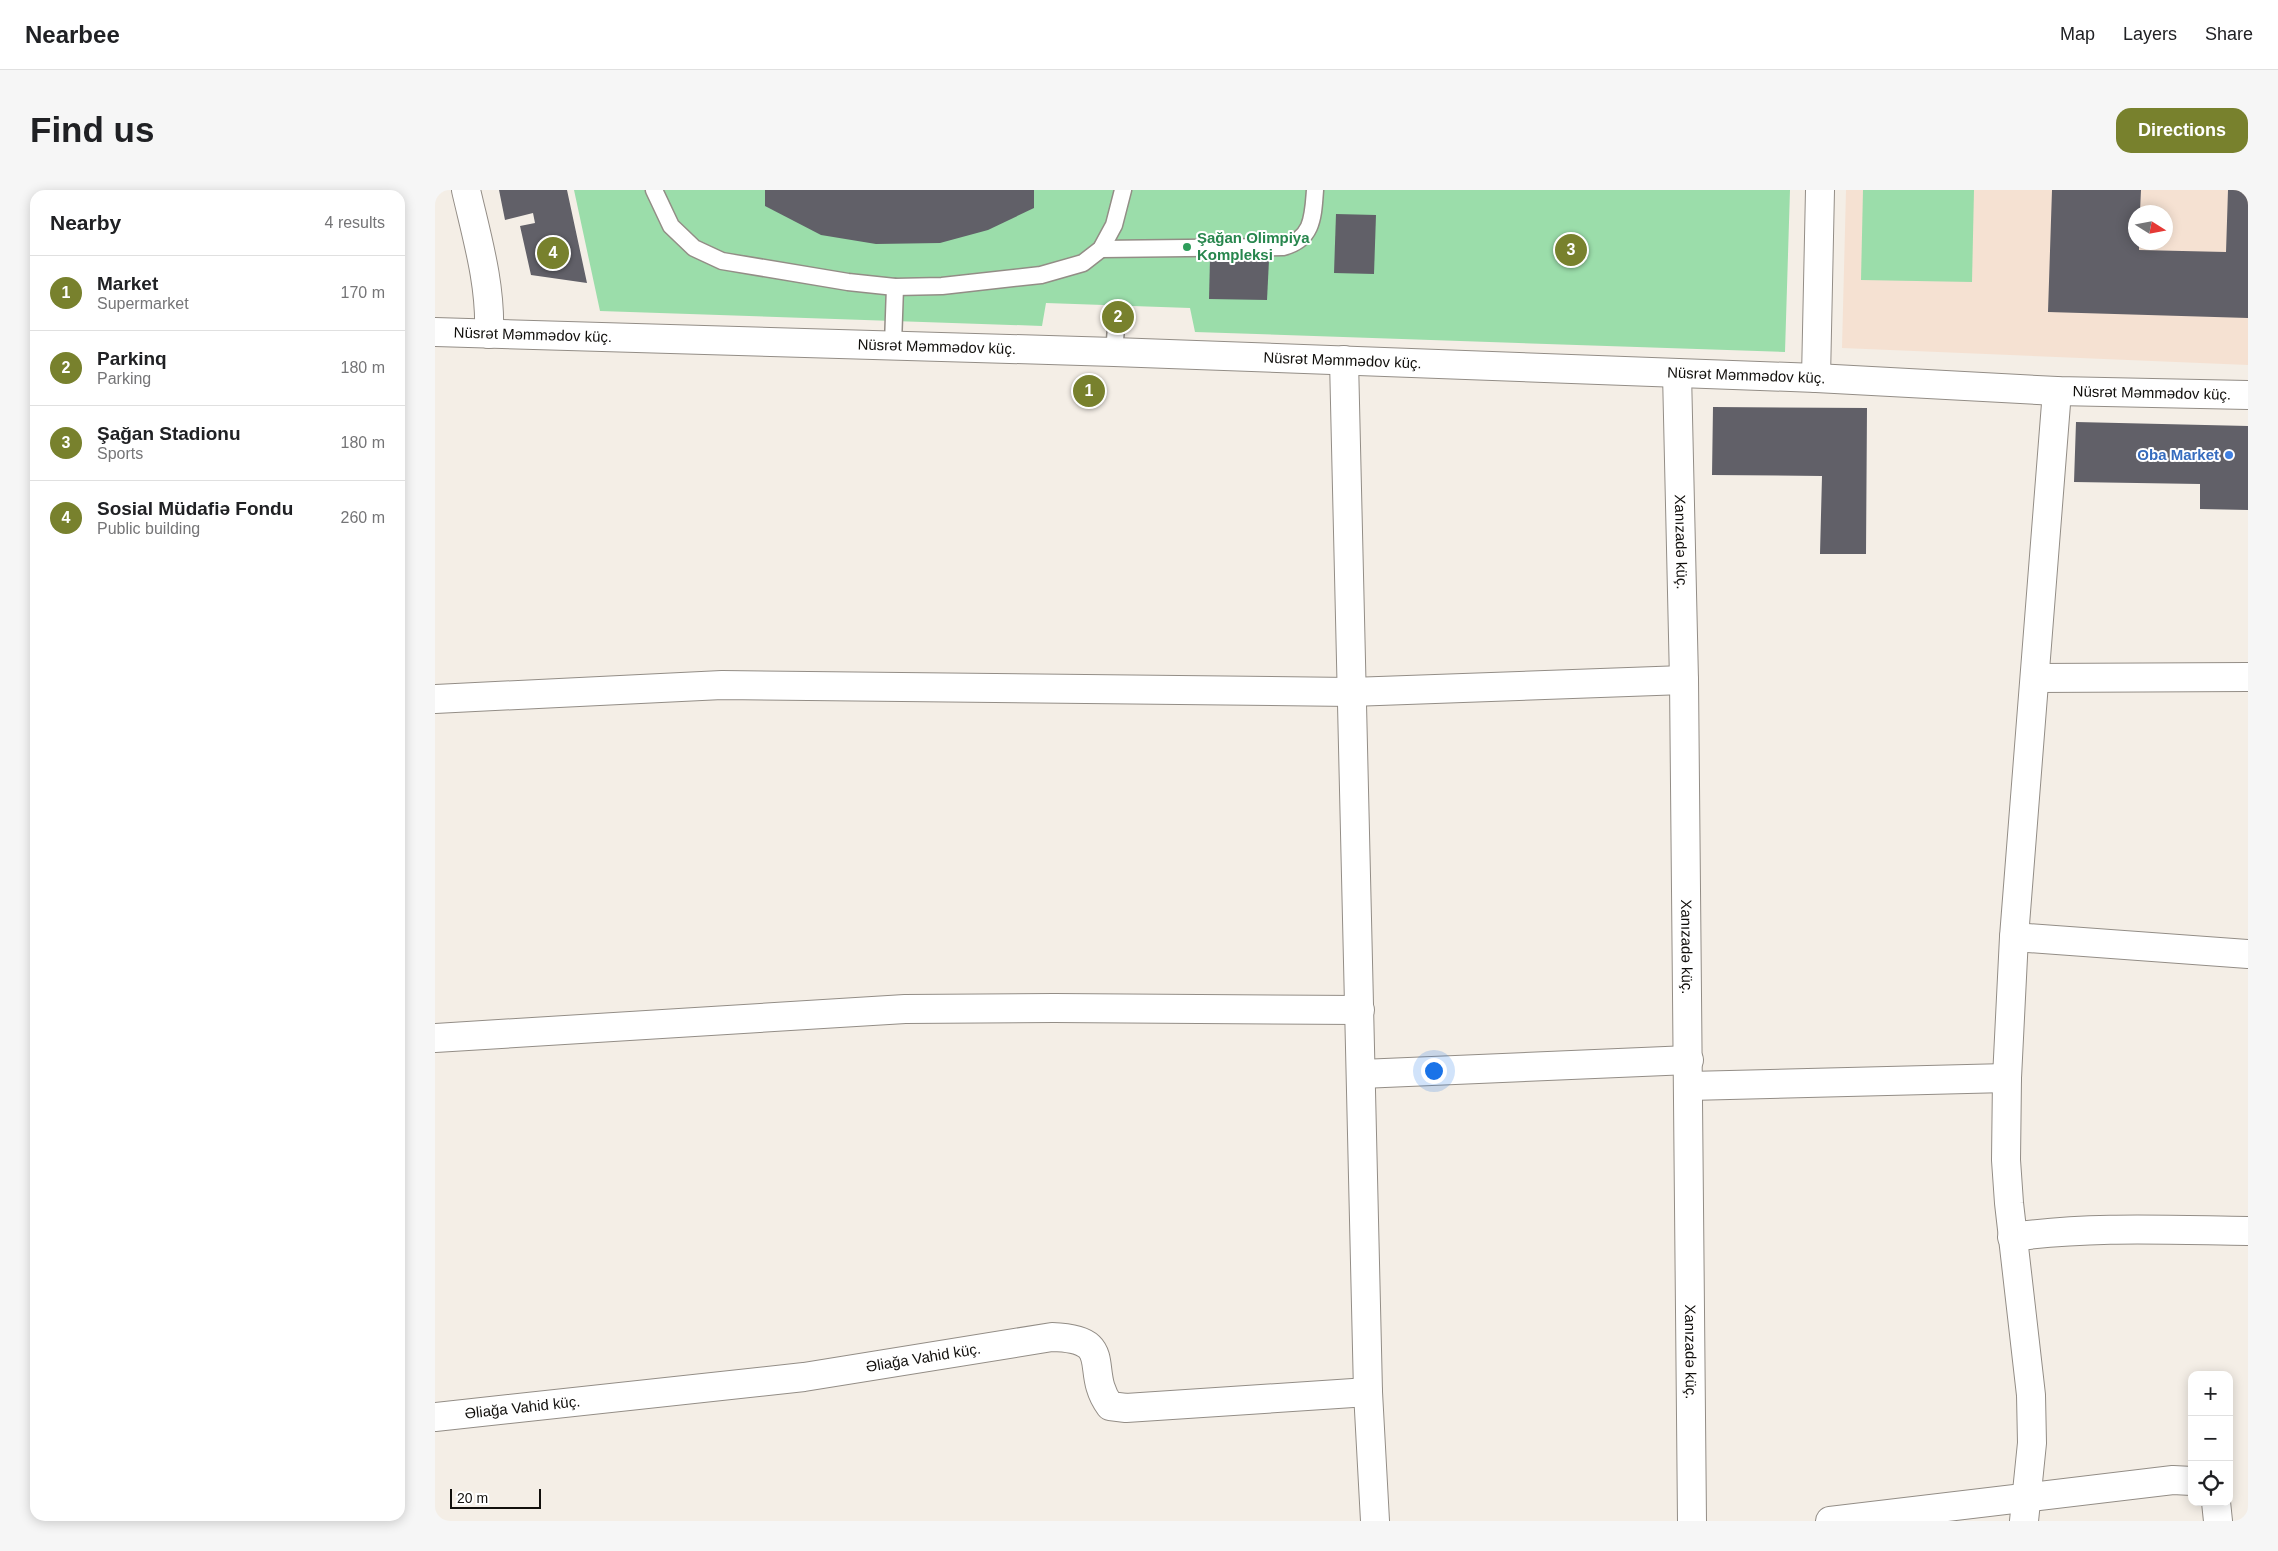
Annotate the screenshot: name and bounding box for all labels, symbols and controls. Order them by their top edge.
text: Nearbee [25,21,120,48]
text: Map [2060,24,2095,44]
text: Layers [2123,24,2177,44]
text: Share [2205,24,2253,44]
button: Directions [2116,108,2248,153]
text: Find us [30,110,154,149]
north arrow [2128,205,2173,250]
text: Nearby [50,211,121,234]
text: 4 results [325,214,385,231]
place label: Şağan Olimpiya Kompleksi [1197,229,1310,263]
pin: 3 [1555,231,1587,269]
pin: 4 [537,234,569,272]
marker: Şağan Olimpiya Kompleksi [1181,241,1193,253]
text: Market [97,273,158,294]
text: 1 [62,284,70,301]
text: 170 m [341,284,385,301]
text: Supermarket [97,295,189,312]
pin: 2 [1102,298,1134,336]
street label: Nüsrət Məmmədov küç. [454,324,612,345]
street label: Nüsrət Məmmədov küç. [857,335,1016,357]
text: Parkinq [97,348,167,369]
street label: Nüsrət Məmmədov küç. [1263,349,1422,371]
text: 2 [62,359,70,376]
text: 180 m [341,359,385,376]
street label: Nüsrət Məmmədov küç. [1667,363,1826,386]
text: Parking [97,370,151,387]
pin: 1 [1073,372,1105,410]
street label: Nüsrət Məmmədov küç. [2072,382,2231,403]
text: Şağan Stadionu [97,423,241,444]
text: 3 [62,434,70,451]
text: 180 m [341,434,385,451]
text: Sports [97,445,143,462]
place label: Oba Market [2137,446,2219,463]
marker: Oba Market [2223,449,2235,461]
street label: Xanızadə küç. [1672,494,1691,590]
text: Sosial Müdafiə Fondu [97,498,293,519]
text: 4 [62,509,70,526]
text: 260 m [341,509,385,526]
text: Public building [97,520,200,537]
street label: Xanızadə küç. [1678,899,1696,995]
your location [1421,1058,1447,1084]
street label: Xanızadə küç. [1682,1304,1700,1400]
street label: Əliağa Vahid küç. [865,1340,982,1375]
map controls [2188,1371,2233,1506]
button: + [2188,1371,2233,1416]
street label: Əliağa Vahid küç. [464,1392,581,1422]
button: − [2188,1416,2233,1461]
button: locate [2188,1461,2233,1506]
scale bar [450,1486,541,1509]
text: 20 m [457,1490,488,1506]

